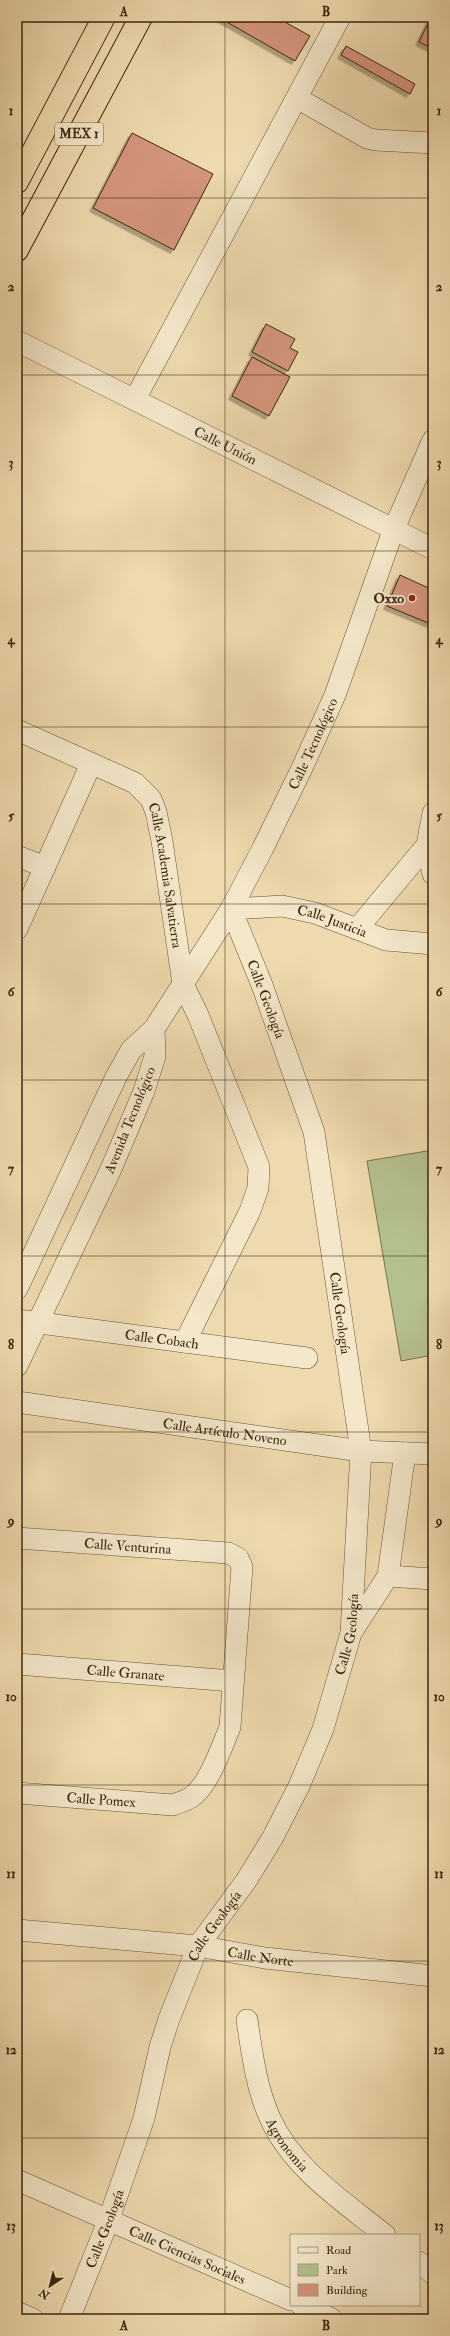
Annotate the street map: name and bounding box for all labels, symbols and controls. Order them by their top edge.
text: A [119,4,129,20]
text: B [322,4,330,20]
text: 1 [9,103,14,119]
text: 1 [437,103,442,119]
road number: MEX 1 [55,123,103,145]
text: 2 [8,279,15,295]
text: 2 [436,279,443,295]
street label: Calle Unión [191,422,260,468]
text: 3 [9,455,14,471]
text: 3 [437,455,442,471]
place label: Oxxo [374,590,404,607]
marker: Oxxo [407,593,417,603]
text: 4 [6,632,15,648]
text: 4 [434,632,443,648]
street label: Calle Tecnológico [284,695,341,792]
street label: Calle Academia Salvatierra [145,800,186,950]
text: 5 [8,808,14,824]
text: 5 [436,808,442,824]
street label: Calle Justicia [296,901,370,941]
street label: Calle Geología [243,957,289,1041]
text: 6 [8,984,16,1000]
text: 6 [436,984,444,1000]
street label: Avenida Tecnológico [100,1064,159,1177]
text: 7 [8,1161,15,1177]
text: 7 [436,1161,443,1177]
street label: Calle Geología [326,1271,354,1355]
street label: Calle Cobach [124,1326,200,1352]
text: 8 [8,1337,14,1353]
text: 8 [436,1337,442,1353]
street label: Calle Artículo Noveno [162,1414,288,1449]
text: 9 [6,1513,15,1529]
text: 9 [434,1513,443,1529]
street label: Calle Venturina [84,1534,172,1557]
street label: Calle Geología [331,1593,362,1677]
street label: Calle Granate [86,1661,165,1684]
text: 10 [5,1689,17,1705]
text: 10 [433,1689,445,1705]
street label: Calle Pomex [66,1789,137,1811]
text: 11 [6,1866,16,1882]
text: 11 [434,1866,444,1882]
street label: Calle Geología [184,1887,245,1964]
street label: Calle Norte [226,1943,294,1969]
text: 12 [5,2042,17,2058]
text: 12 [433,2042,445,2058]
street label: Agronomia [262,2114,312,2175]
street label: Calle Geología [82,2187,127,2271]
text: 13 [6,2218,16,2234]
text: 13 [434,2218,444,2234]
street label: Calle Ciencias Sociales [126,2222,248,2288]
legend [290,2234,420,2306]
text: Road [326,2243,351,2258]
text: Park [326,2263,348,2278]
north arrow [30,2266,70,2306]
text: Building [326,2283,369,2298]
text: N [36,2285,53,2303]
text: A [119,2318,129,2334]
text: B [322,2318,330,2334]

